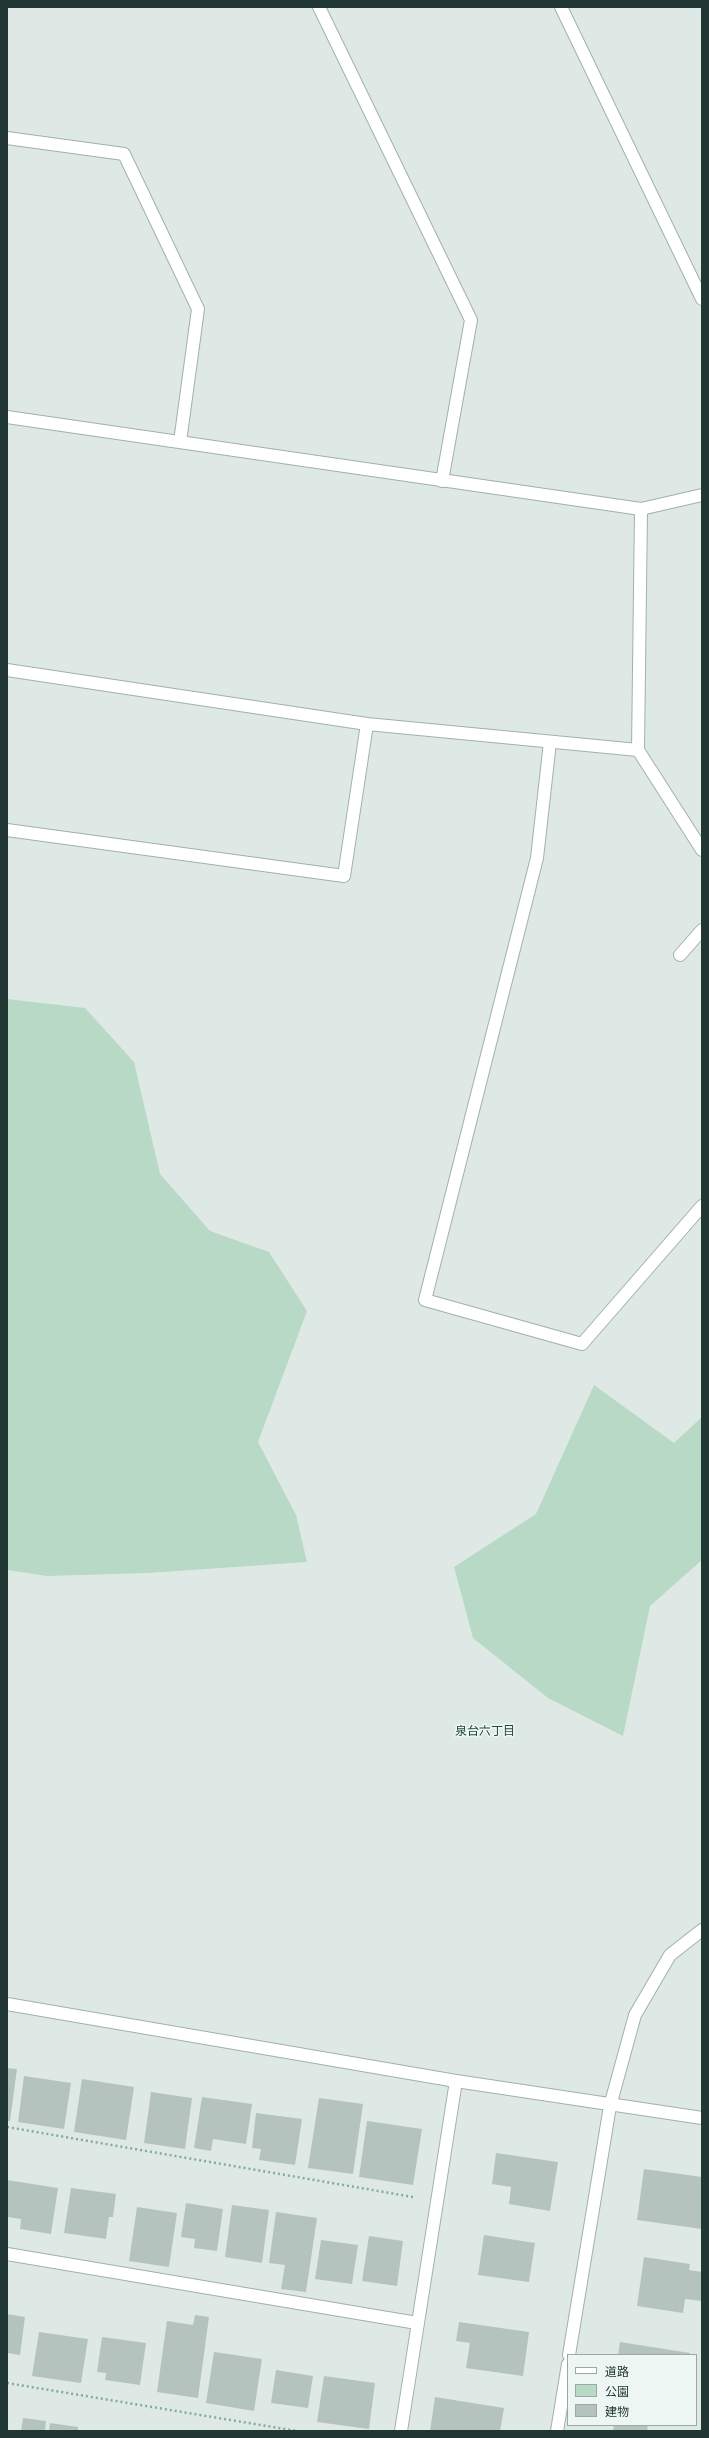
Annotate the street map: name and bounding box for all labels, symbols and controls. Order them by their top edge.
district label: 泉台六丁目 [455,1725,515,1739]
legend [567,2354,697,2426]
text: 道路 [605,2365,629,2379]
text: 公園 [605,2385,629,2399]
text: 建物 [605,2405,629,2419]

